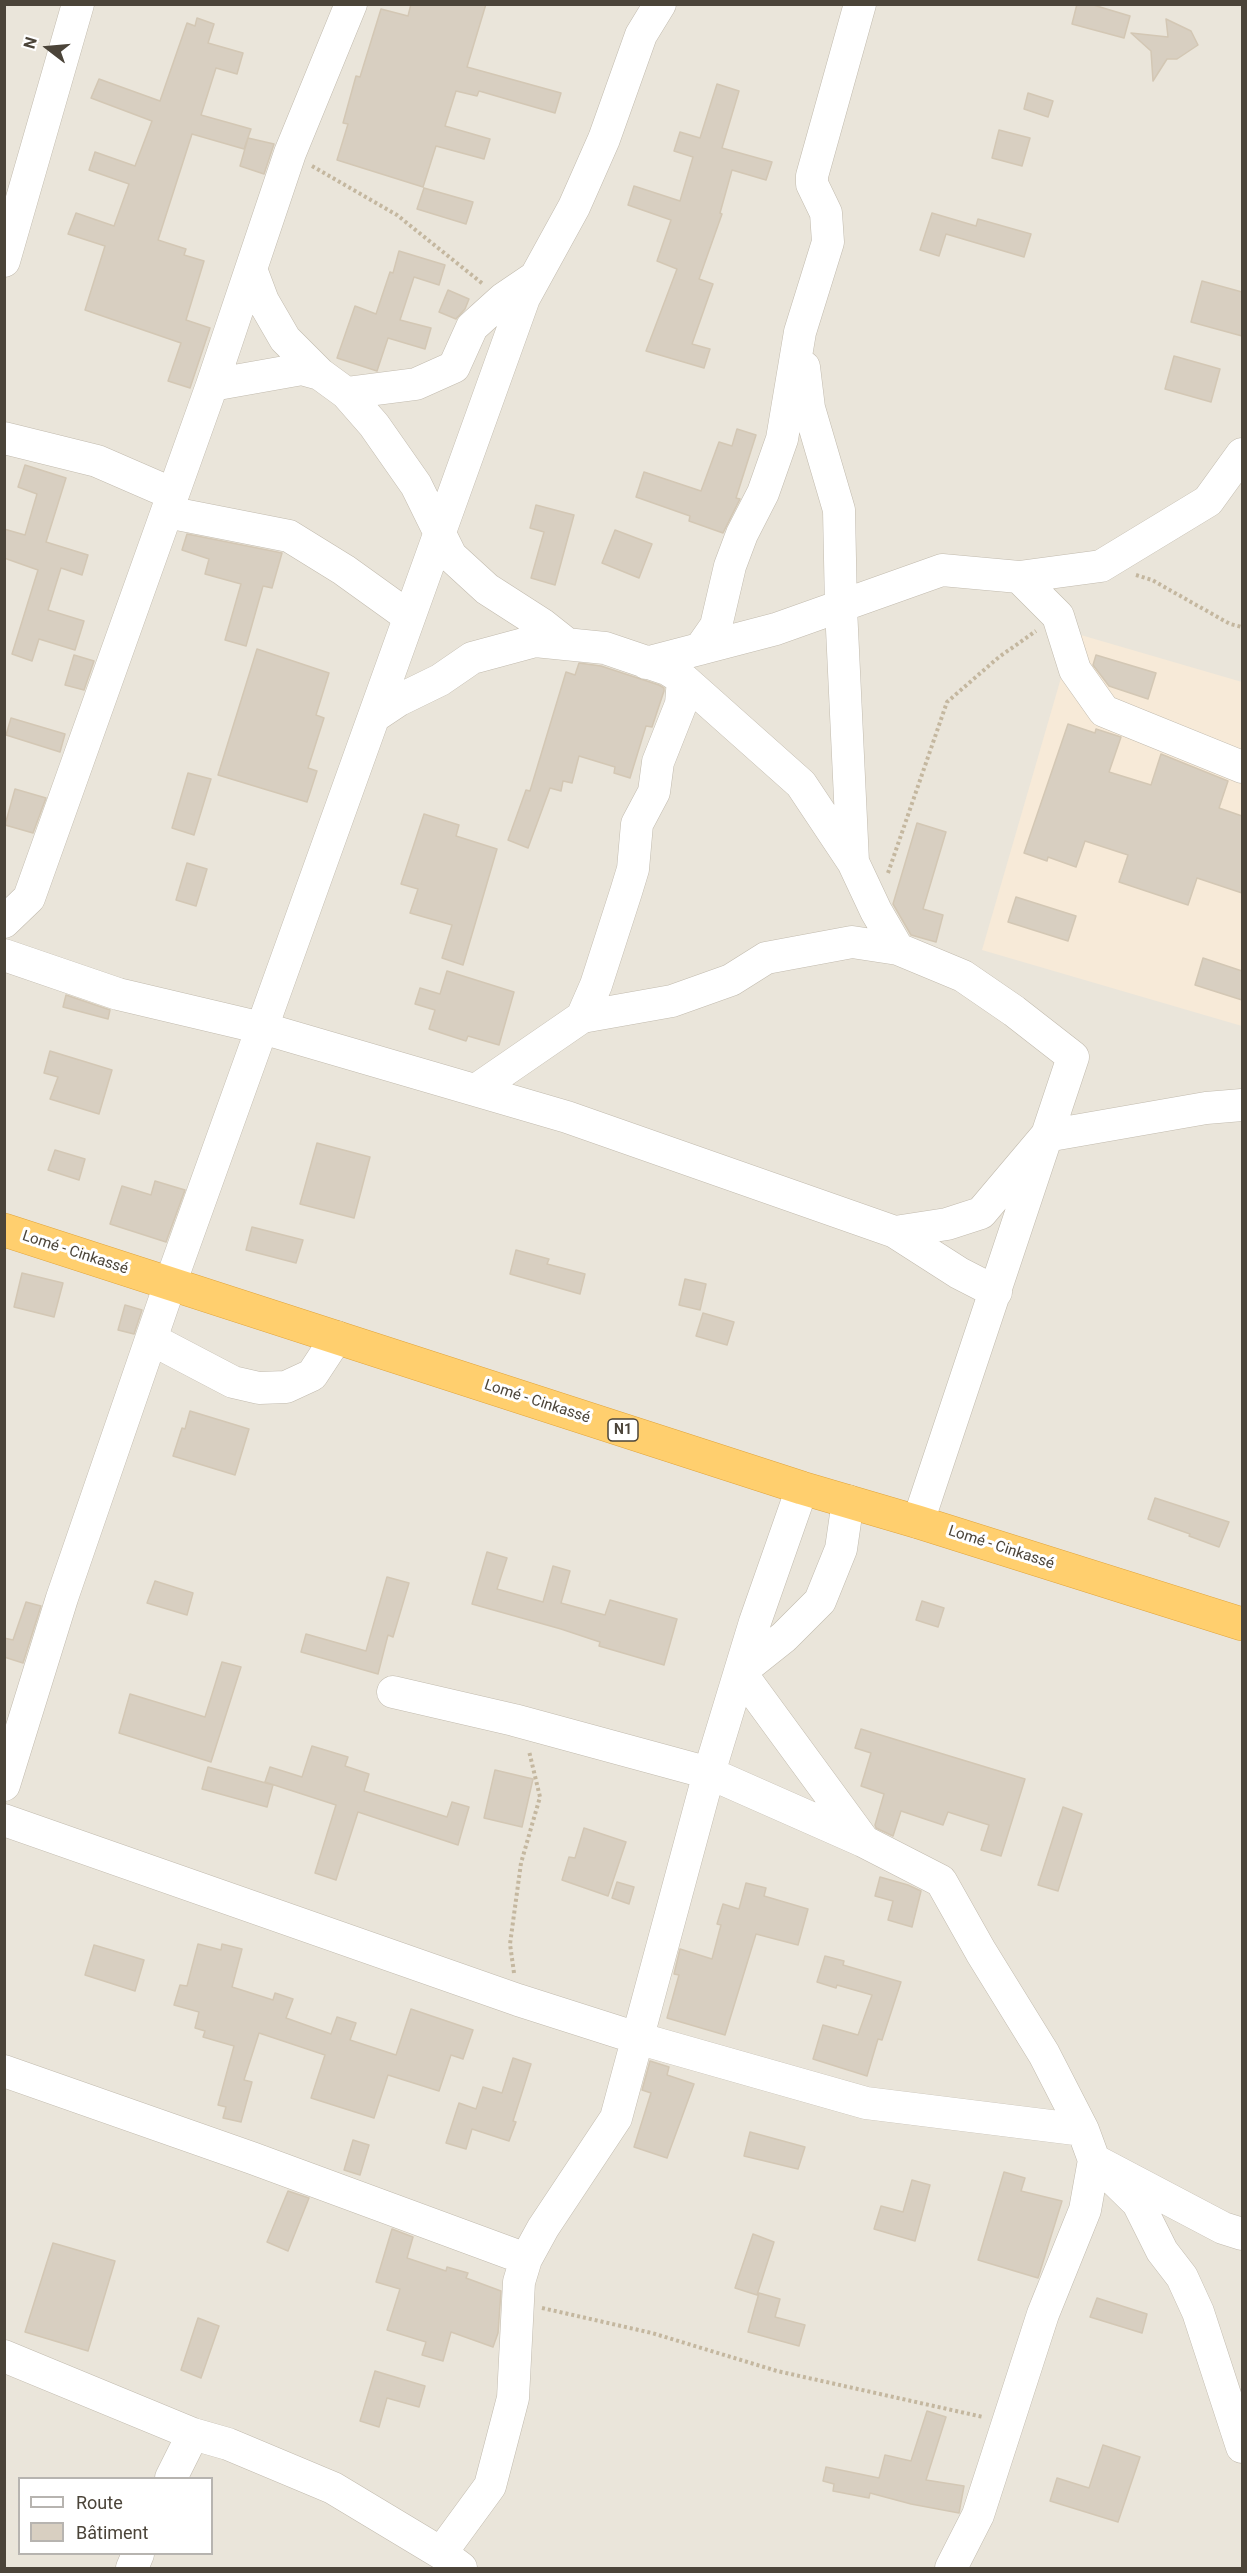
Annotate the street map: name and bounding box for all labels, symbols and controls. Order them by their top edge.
north arrow [18,18,78,78]
text: N [20,35,41,51]
street label: Lomé - Cinkassé [20,1227,130,1279]
street label: Lomé - Cinkassé [482,1376,592,1428]
road number: N1 [608,1419,638,1441]
street label: Lomé - Cinkassé [946,1522,1056,1574]
legend [18,2477,213,2555]
text: Route [76,2492,123,2513]
text: Bâtiment [76,2522,148,2543]

